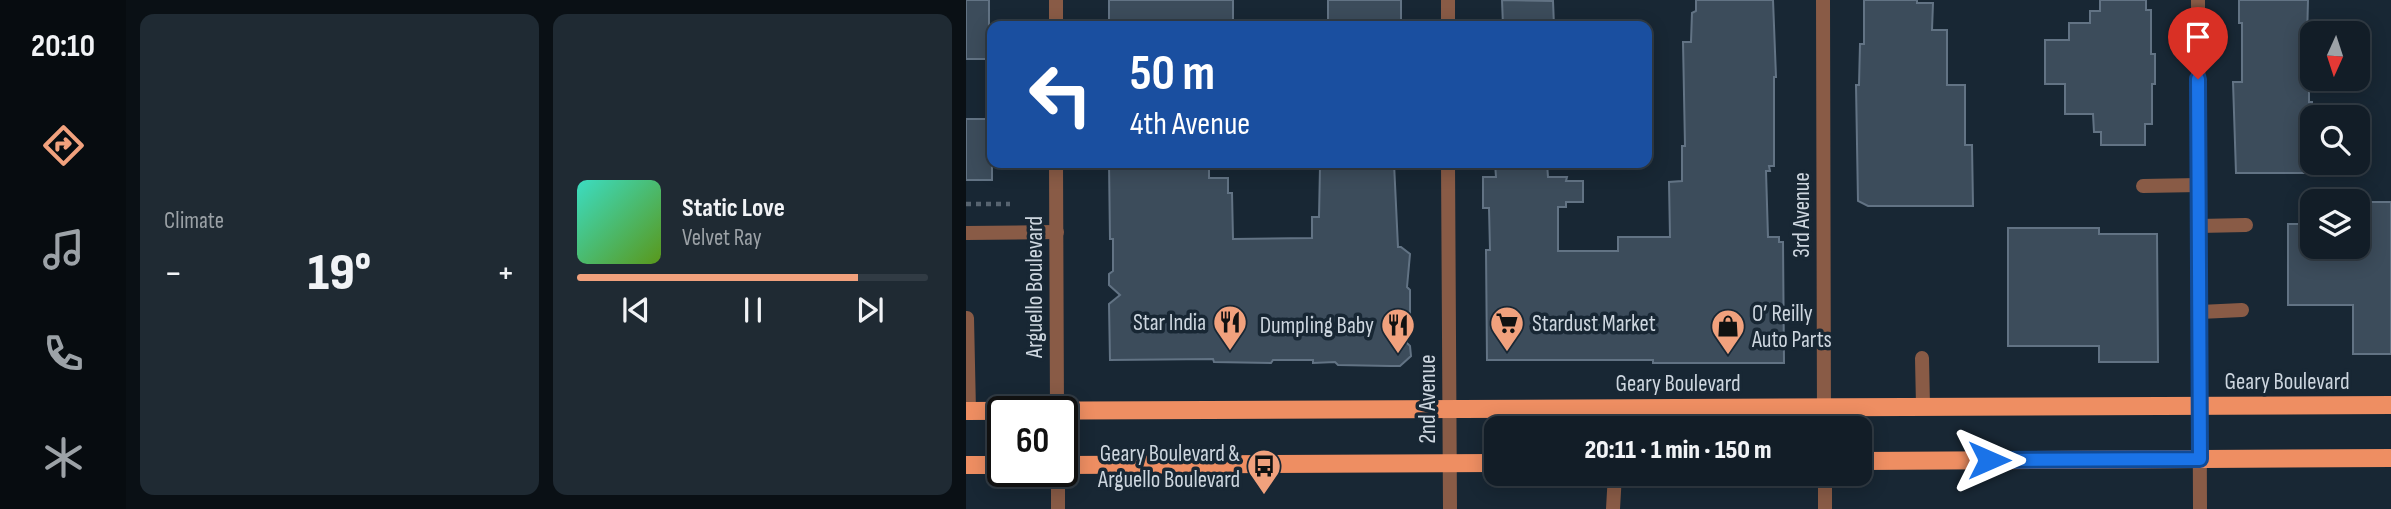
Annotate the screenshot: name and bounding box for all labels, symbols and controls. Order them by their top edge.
pin [2168,7,2228,79]
icon: arrive [2179,18,2217,56]
north arrow [2300,21,2370,91]
map controls [2300,21,2370,259]
text: 20:10 [31,27,95,66]
text: 50 m [1130,45,1215,104]
icon: left [1015,49,1106,140]
text: 4th Avenue [1130,105,1250,144]
button: search [2300,105,2370,175]
icon: directions [39,121,88,170]
street label: 3rd Avenue [1788,172,1816,258]
button: layers [2300,189,2370,259]
text: Static Love [682,193,785,224]
text: Climate [164,207,224,235]
street label: Arguello Boulevard [1021,216,1049,359]
text: Velvet Ray [682,224,762,252]
icon: music [39,225,88,274]
text: 19° [308,242,371,305]
text: − [164,251,183,296]
text: + [496,251,515,296]
icon: previous [617,291,655,329]
icon: pause [734,291,772,329]
icon: next [851,291,889,329]
place label: O’ Reilly Auto Parts [1751,300,1832,354]
restaurant icon: Star India [1211,303,1249,352]
supermarket icon: Stardust Market [1488,304,1526,353]
restaurant icon: Dumpling Baby [1379,306,1417,355]
shop icon: O’ Reilly Auto Parts [1709,307,1747,356]
place label: Star India [1133,309,1206,337]
place label: Stardust Market [1532,310,1656,338]
place label: Dumpling Baby [1260,312,1374,340]
icon: phone [39,329,88,378]
street label: 2nd Avenue [1414,355,1442,443]
street label: Geary Boulevard [2225,368,2349,396]
street label: Geary Boulevard [1616,370,1740,398]
speed limit sign: 60 [987,396,1078,487]
position arrow [1952,423,2026,497]
icon: climate [39,433,88,482]
text: 20:11 · 1 min · 150 m [1584,435,1772,466]
place label: Geary Boulevard & Arguello Boulevard [1097,440,1240,494]
bus stop icon: Geary Boulevard & Arguello Boulevard [1245,447,1283,496]

